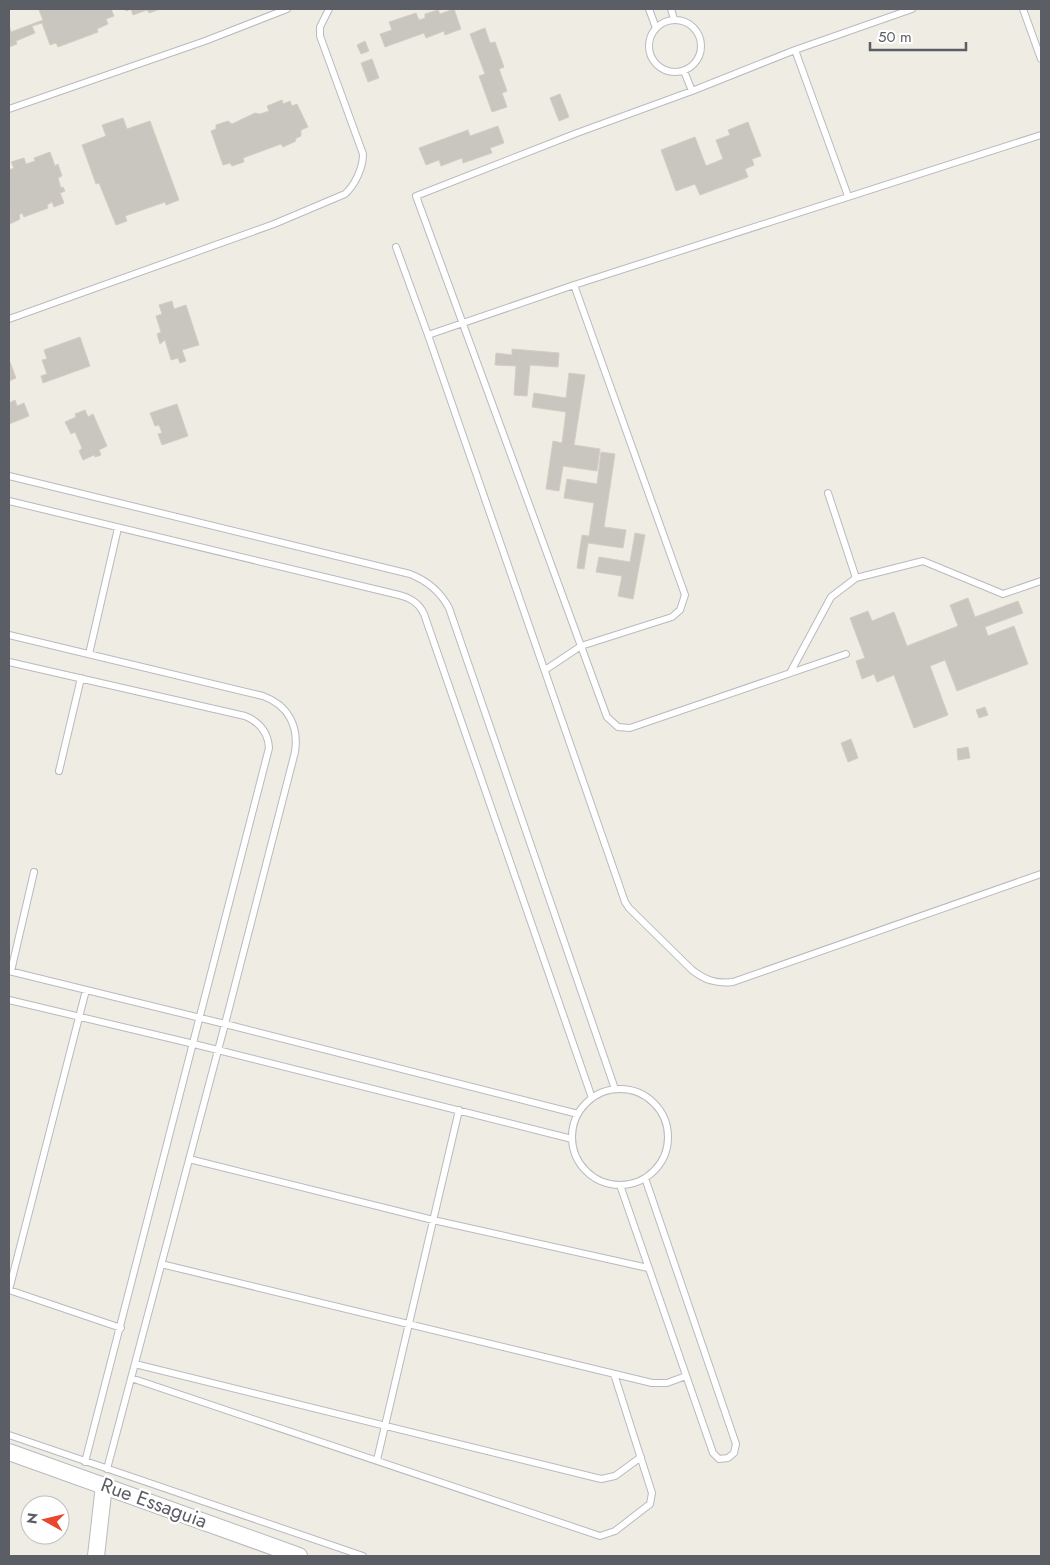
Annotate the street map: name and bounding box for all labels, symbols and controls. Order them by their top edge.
scale bar [870,20,966,52]
text: 50 m [878,26,912,48]
street label: Rue Essaguia [97,1470,211,1536]
north arrow [20,1495,70,1545]
text: N [21,1511,43,1525]

